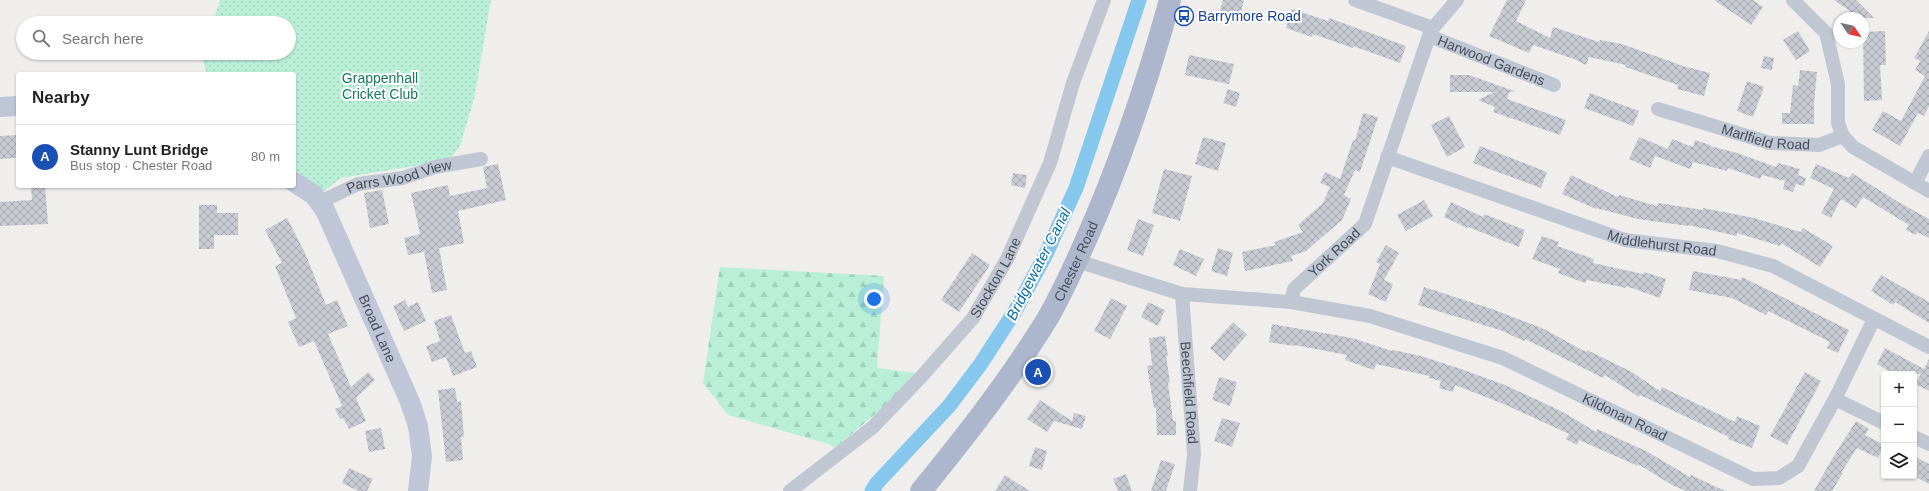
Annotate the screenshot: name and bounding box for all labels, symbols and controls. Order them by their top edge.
bus stop icon: Barrymore Road [1173,5,1195,27]
place label: Barrymore Road [1198,8,1301,24]
north arrow [1833,12,1869,48]
search box [16,16,296,60]
icon: search [30,27,52,49]
text: Search here [62,30,144,47]
street label: Harwood Gardens [1436,32,1547,89]
park label: Grappenhall Cricket Club [342,70,418,102]
text: Nearby [32,88,90,107]
street label: Marlfield Road [1720,121,1810,153]
text: Stanny Lunt Bridge [70,141,208,158]
text: A [40,149,50,164]
text: 80 m [251,149,280,164]
street label: Parrs Wood View [344,156,454,196]
text: Bus stop · Chester Road [70,158,212,173]
water label: Bridgewater Canal [1002,205,1074,323]
street label: Chester Road [1050,219,1101,304]
street label: York Road [1305,225,1363,280]
street label: Middlehurst Road [1605,227,1717,259]
street label: Stockton Lane [967,235,1024,321]
your location [864,289,884,309]
street label: Broad Lane [355,292,400,365]
street label: Beechfield Road [1178,341,1201,445]
pin: A [1025,357,1051,387]
map controls [1881,371,1917,479]
button: + [1881,371,1917,407]
street label: Kildonan Road [1580,390,1670,444]
button: − [1881,407,1917,443]
button: layers [1881,443,1917,479]

